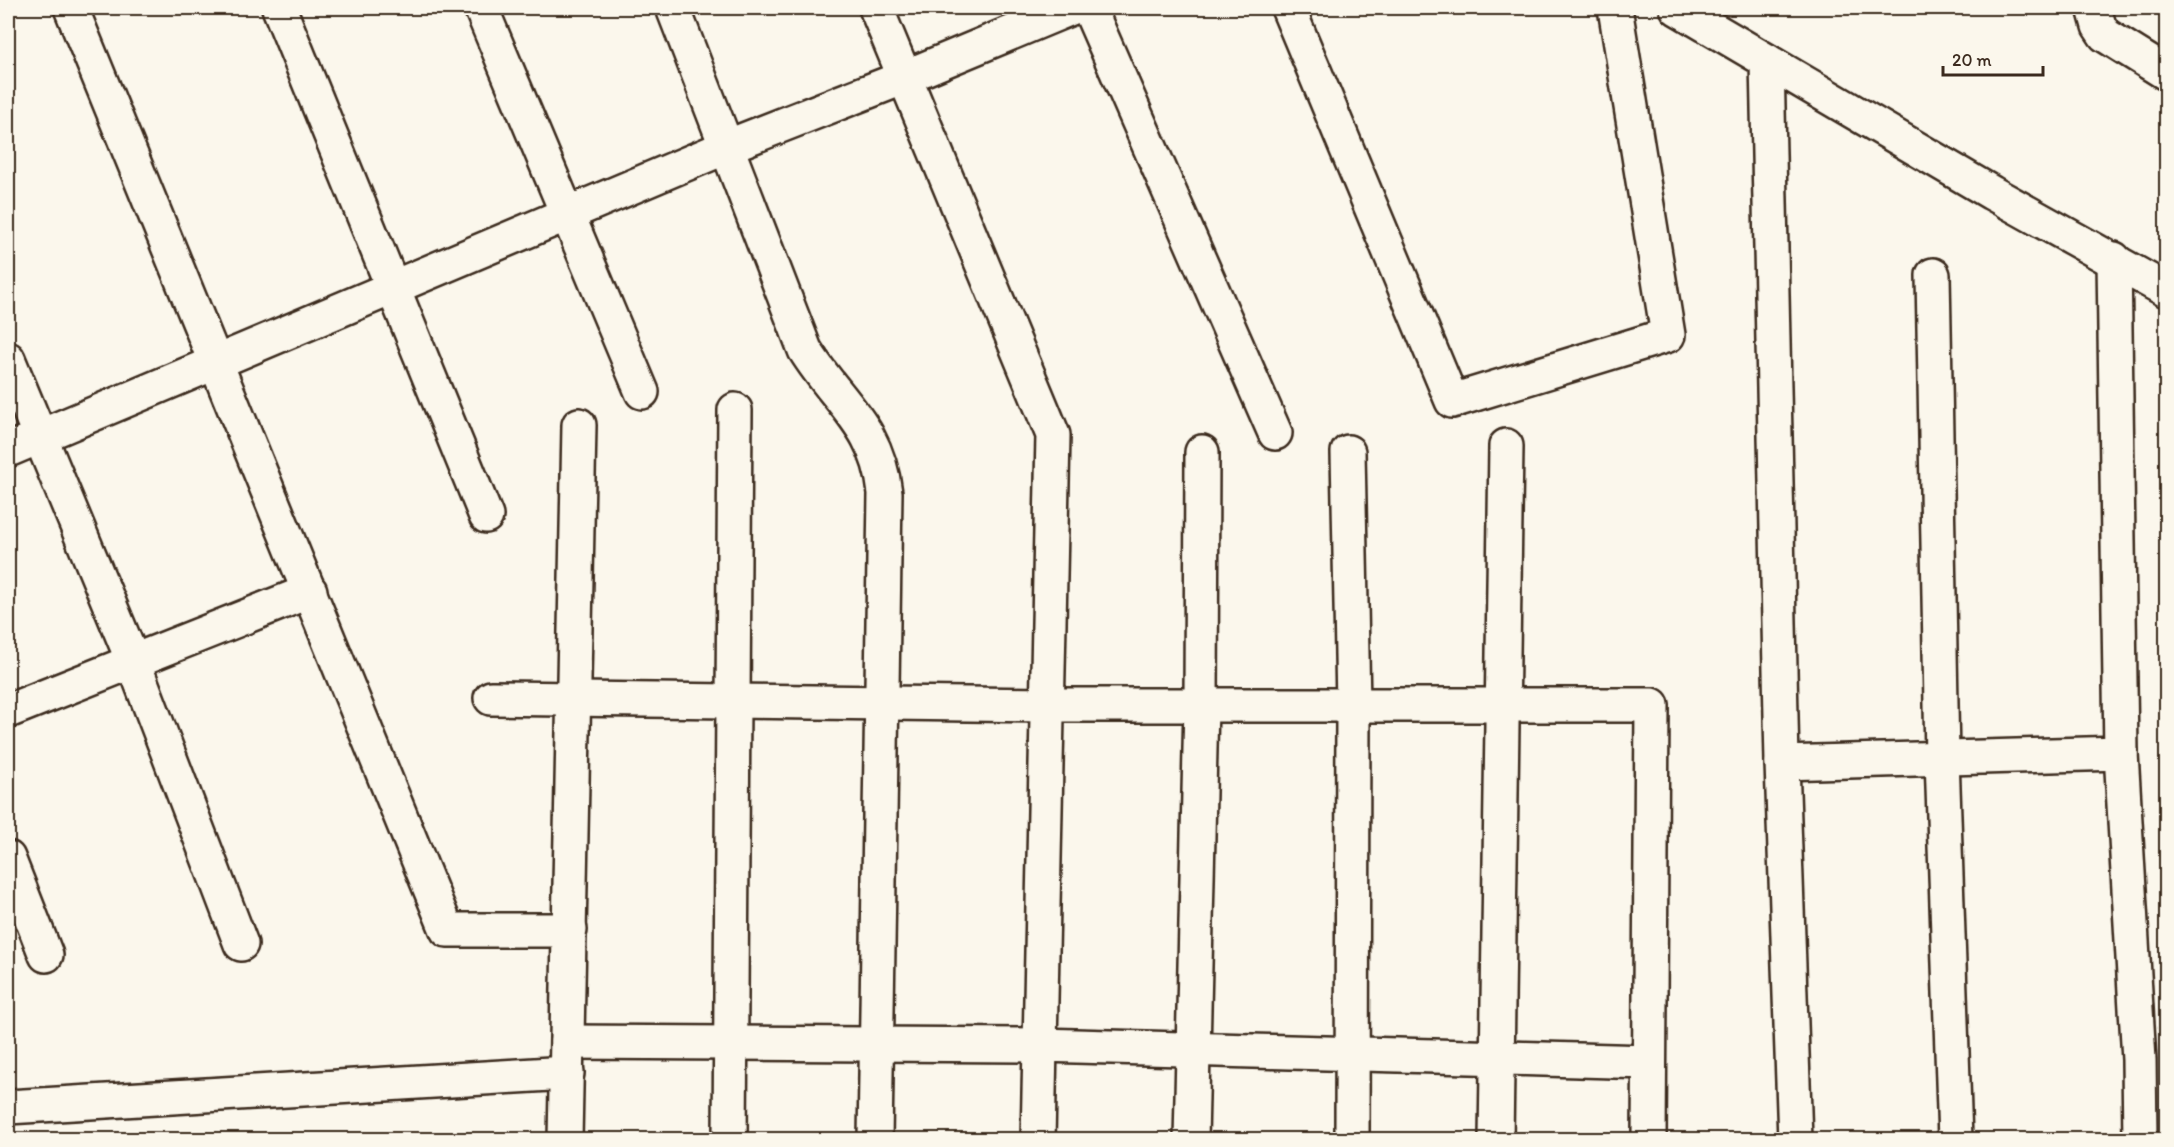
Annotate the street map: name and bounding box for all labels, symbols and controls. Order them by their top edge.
scale bar [1943,39,2044,77]
text: 20 m [1952,49,1992,71]

